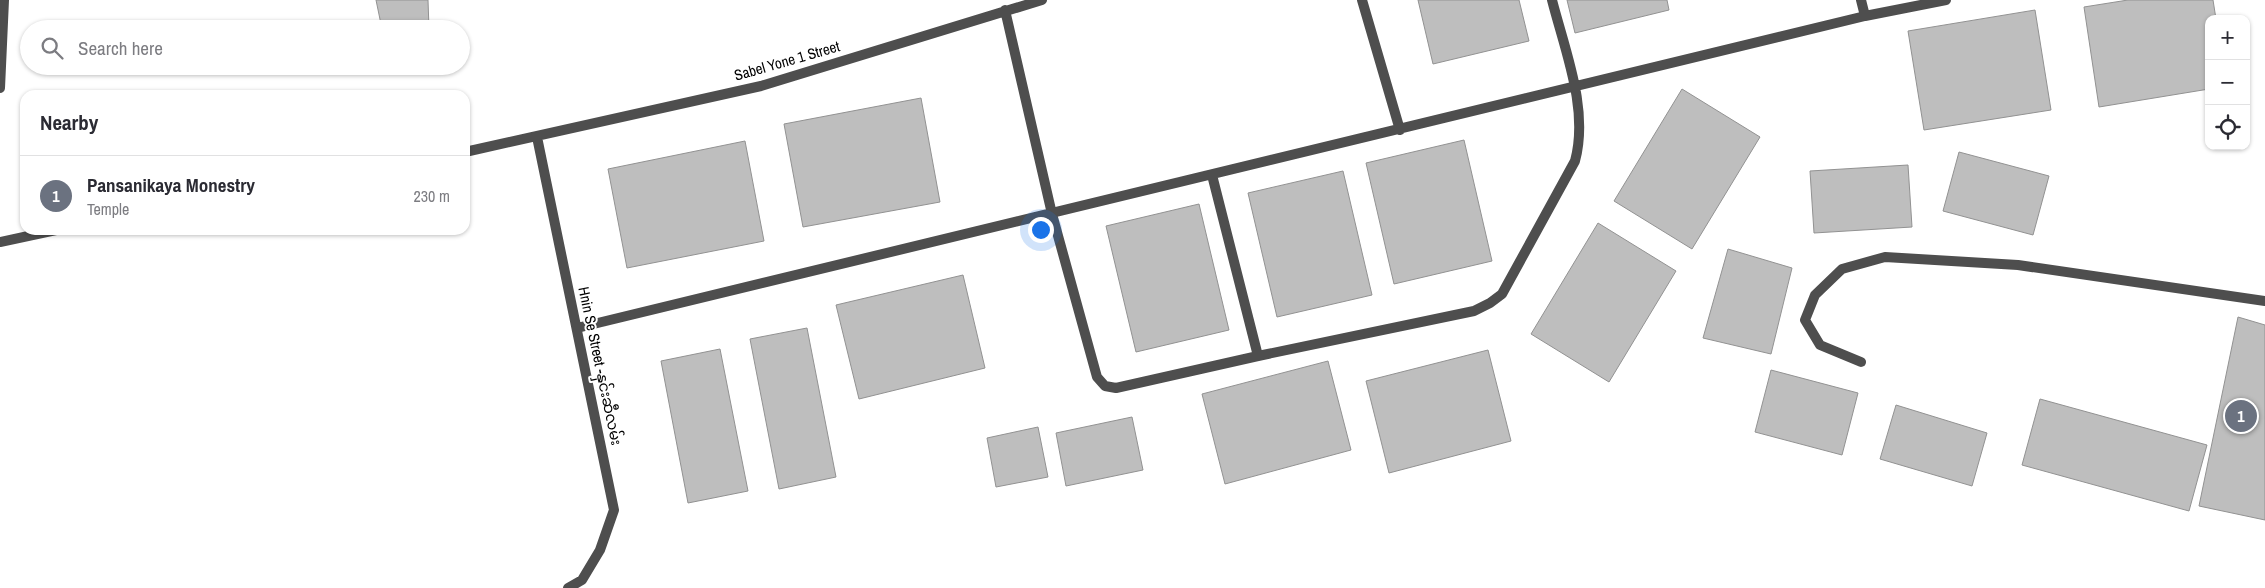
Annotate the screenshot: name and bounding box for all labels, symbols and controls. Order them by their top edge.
map controls [2205,15,2250,150]
button: + [2205,15,2250,60]
search box [20,20,470,75]
icon: search [38,34,66,62]
text: Search here [78,35,163,61]
street label: Sabel Yone 1 Street [732,35,843,86]
button: − [2205,60,2250,105]
button: locate [2205,105,2250,150]
text: Nearby [40,108,98,137]
text: Pansanikaya Monestry [87,172,255,198]
text: 1 [52,185,60,207]
text: 230 m [414,185,450,207]
text: Temple [87,198,129,220]
your location [1028,217,1054,243]
street label: Hnin Se Street -နှင်းဆီလမ်း [571,285,628,448]
pin: 1 [2225,397,2257,435]

